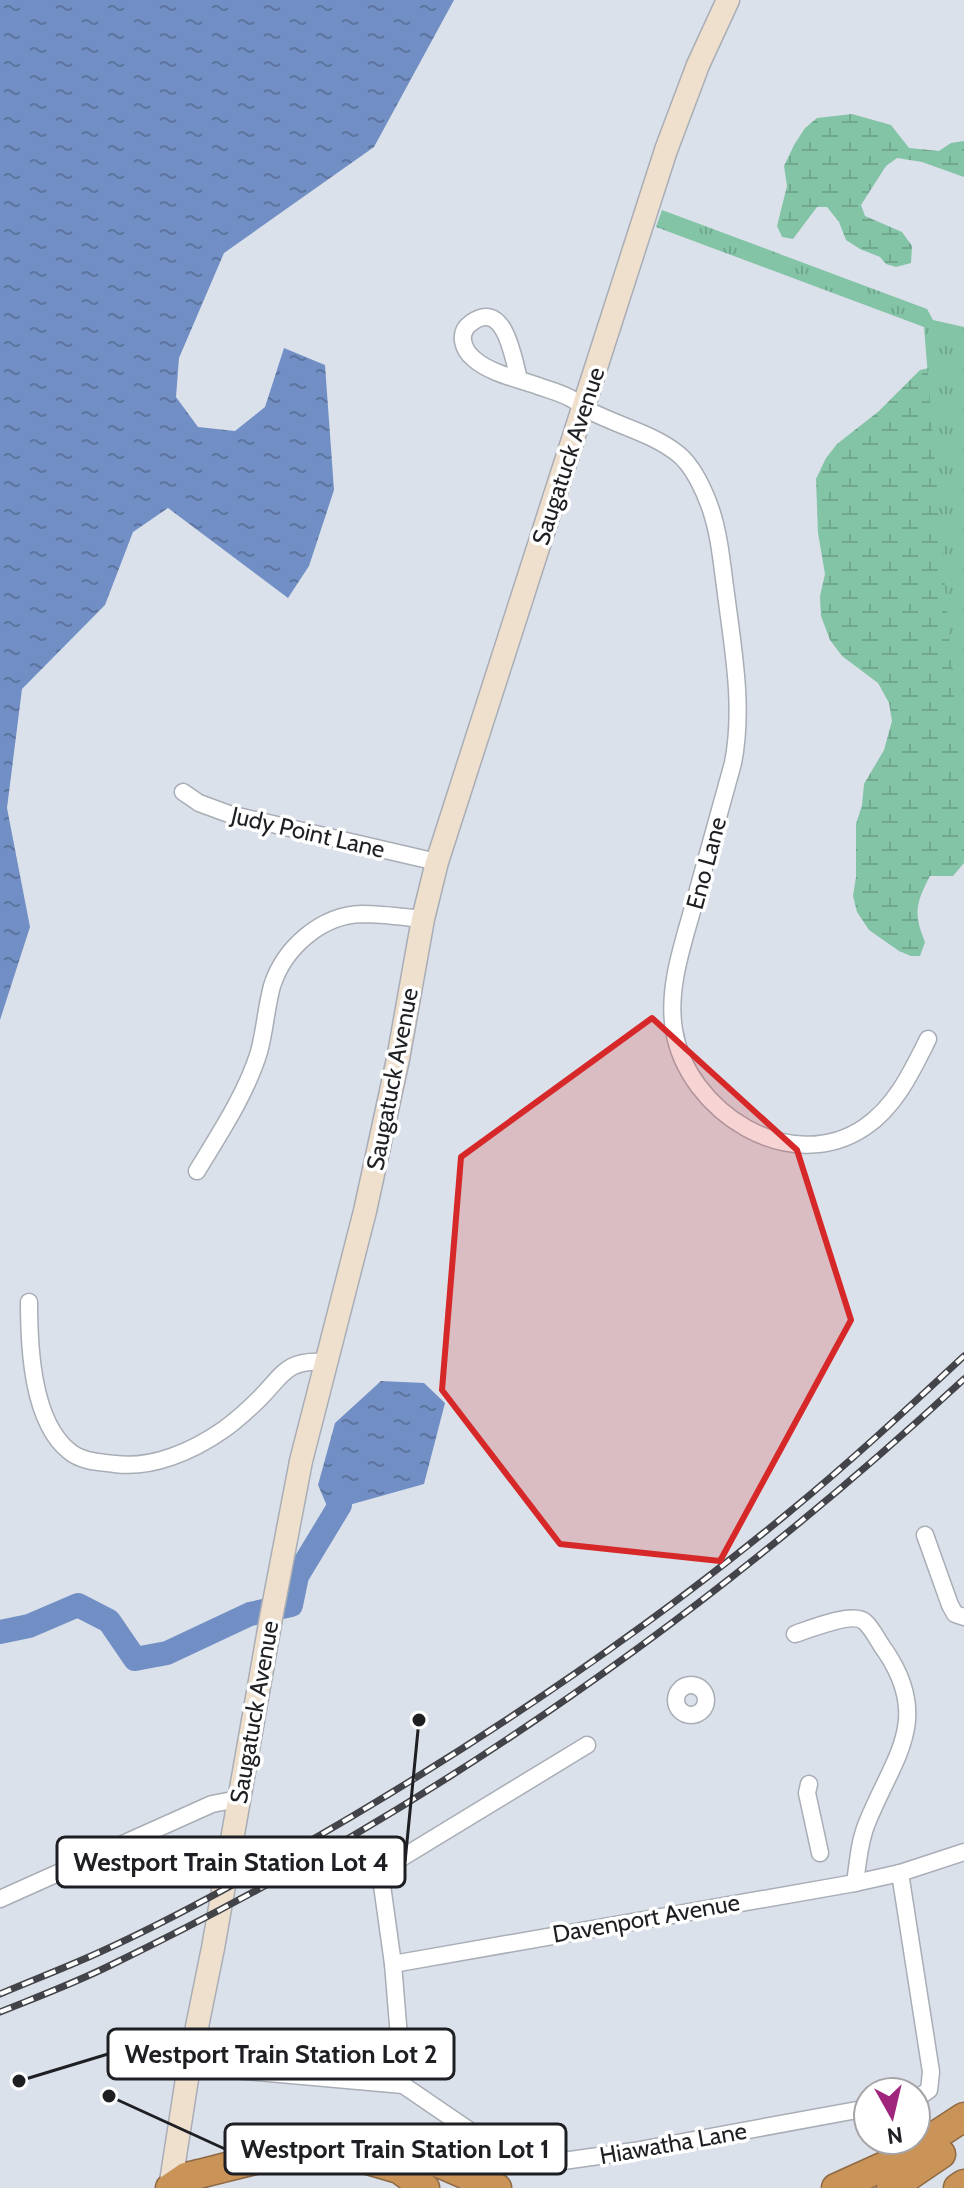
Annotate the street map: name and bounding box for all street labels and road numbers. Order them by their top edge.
street label: Saugatuck Avenue [526,363,610,549]
street label: Judy Point Lane [227,800,388,864]
street label: Eno Lane [680,814,732,912]
street label: Saugatuck Avenue [360,985,424,1173]
street label: Saugatuck Avenue [224,1618,284,1806]
street label: Davenport Avenue [550,1887,742,1949]
street label: Hiawatha Lane [597,2116,749,2170]

